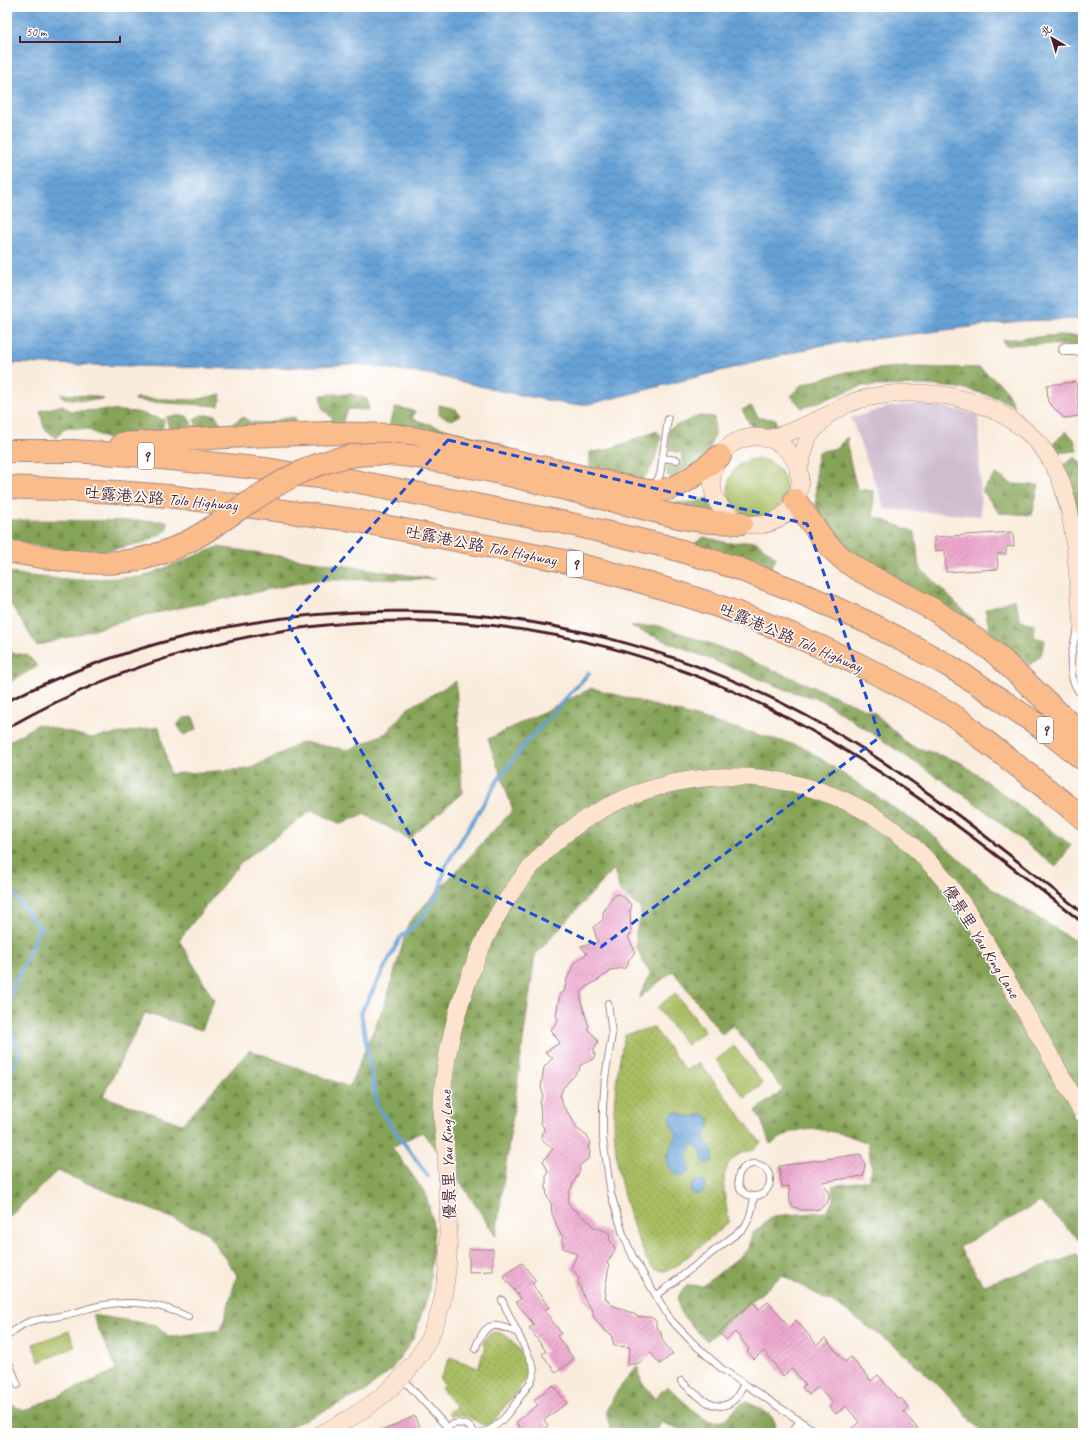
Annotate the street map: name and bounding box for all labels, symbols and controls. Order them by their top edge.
scale bar [20,18,120,44]
north arrow [1032,18,1072,58]
text: 北 [1037,21,1054,39]
text: 50 m [26,24,48,40]
road number: 9 [138,443,154,469]
street label: 吐露港公路 Tolo Highway [84,482,240,516]
street label: 吐露港公路 Tolo Highway [404,522,559,571]
road number: 9 [567,551,583,577]
street label: 吐露港公路 Tolo Highway [716,599,867,678]
road number: 9 [1037,717,1053,743]
street label: 優景里 Yau King Lane [938,881,1025,1003]
street label: 優景里 Yau King Lane [436,1088,460,1220]

